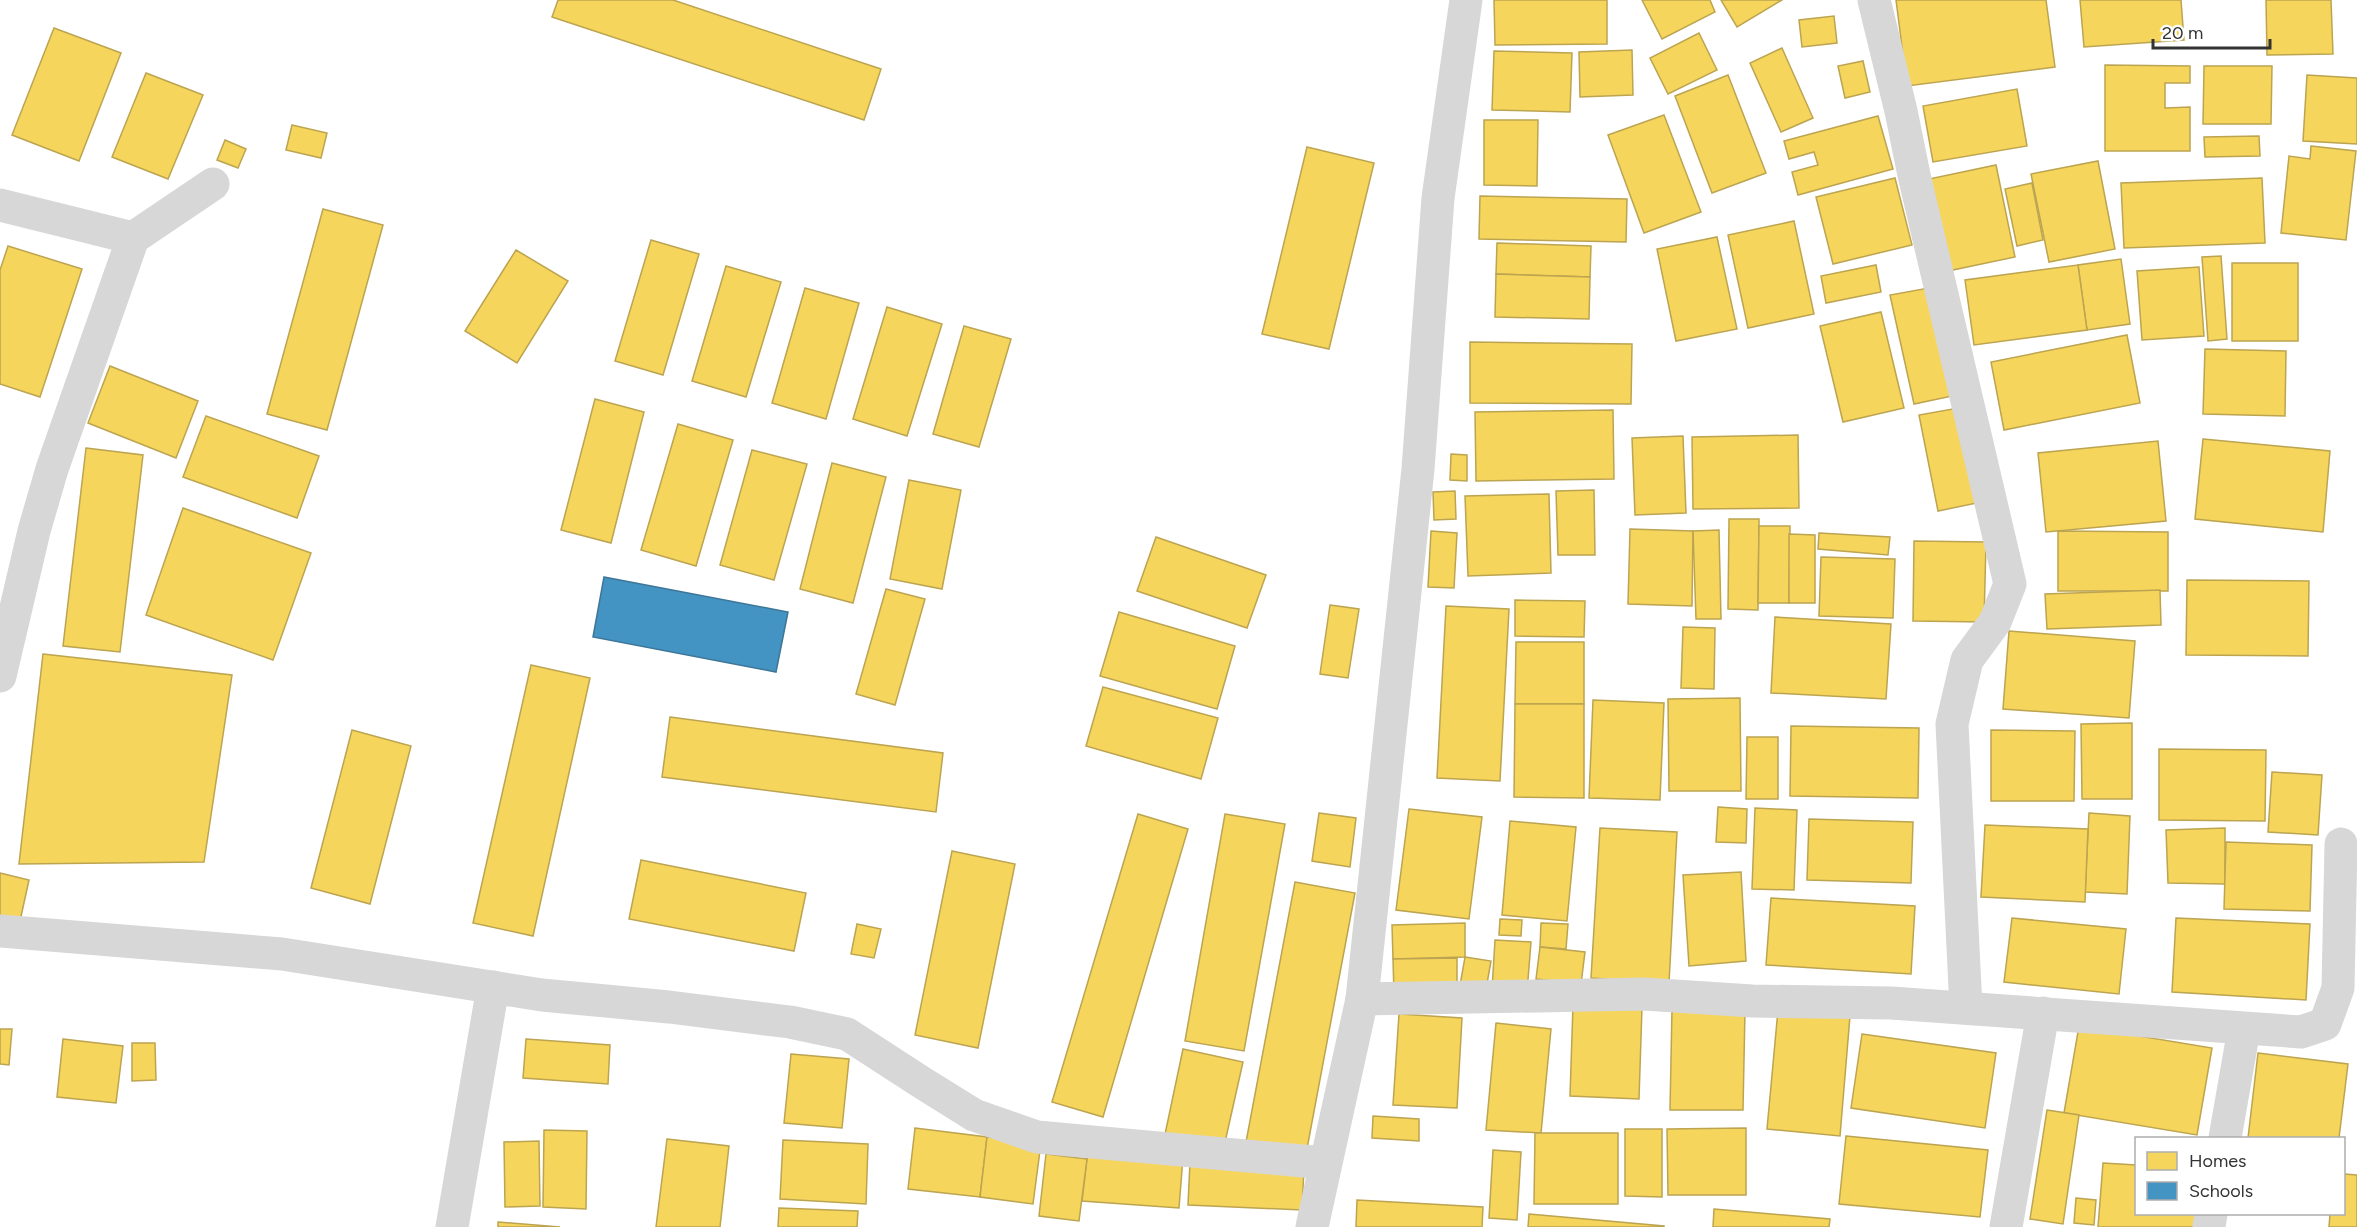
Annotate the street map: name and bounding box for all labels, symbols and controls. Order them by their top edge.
scale bar [2153,12,2270,50]
text: 20 m [2162,22,2203,44]
legend [2135,1137,2345,1215]
text: Homes [2189,1150,2247,1172]
text: Schools [2189,1180,2253,1202]

